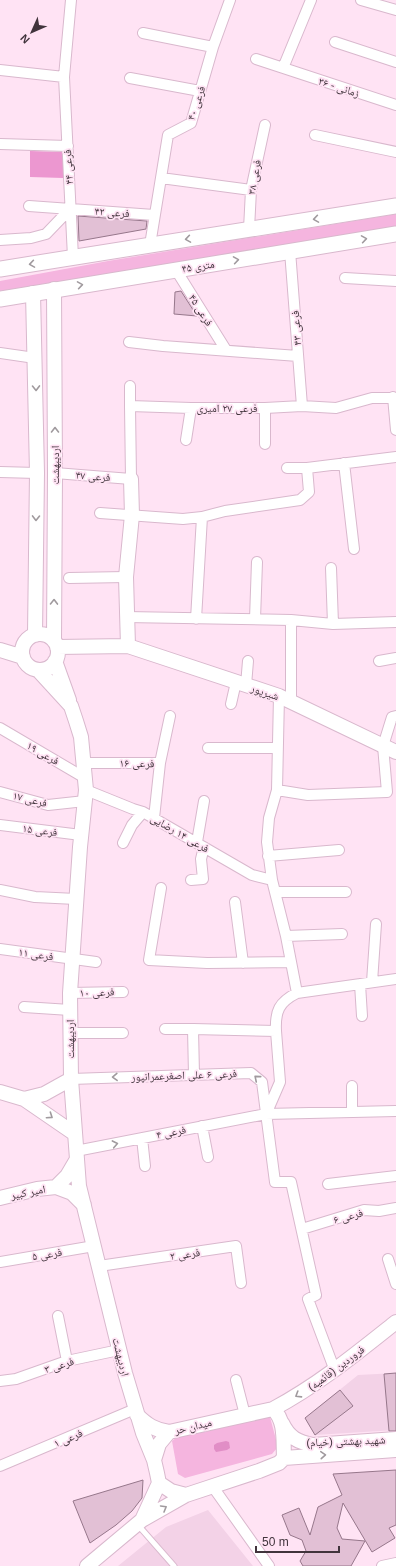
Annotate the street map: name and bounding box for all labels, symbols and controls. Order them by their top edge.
north arrow [12,12,52,52]
text: N [18,32,32,46]
street label: ۳۶ - زمانی [317,75,361,100]
street label: فرعی ۴۰ [185,84,208,122]
street label: فرعی ۴۴ [61,149,76,185]
street label: فرعی ۳۸ [245,158,264,196]
street label: فرعی ۴۲ [94,205,130,220]
one-way arrow [313,214,319,223]
one-way arrow [184,234,191,243]
one-way arrow [361,235,367,244]
one-way arrow [233,256,239,265]
street label: ۴۵ متری [181,257,215,276]
one-way arrow [28,259,35,267]
one-way arrow [77,281,83,290]
street label: فرعی ۴۵ [186,292,216,329]
street label: فرعی ۴۳ [289,310,304,346]
one-way arrow [32,385,40,391]
street label: فرعی ۲۷ امیری [196,402,258,415]
one-way arrow [51,427,59,433]
street label: اردیبهشت [49,446,61,484]
street label: فرعی ۴۷ [75,468,111,485]
one-way arrow [32,515,40,521]
one-way arrow [50,599,58,605]
street label: شیرپور [248,681,281,703]
street label: فرعی ۱۹ [24,739,62,768]
street label: فرعی ۱۶ [119,757,155,770]
street label: فرعی ۱۷ [11,789,49,810]
street label: فرعی ۱۴ رضایی [148,812,212,856]
street label: فرعی ۱۵ [22,822,59,839]
street label: فرعی ۱۱ [18,946,55,963]
street label: فرعی ۱۰ [79,985,115,1000]
street label: اردیبهشت [64,1020,76,1058]
street label: فرعی ۶ علی اصغرعمرانپور [130,1067,238,1084]
one-way arrow [112,1073,118,1082]
one-way arrow [254,1075,262,1082]
one-way arrow [45,1112,52,1119]
street label: فرعی ۴ [155,1123,188,1142]
one-way arrow [111,1140,118,1148]
street label: امیر کبیر [9,1183,47,1202]
street label: فرعی ۶ [332,1206,365,1227]
street label: فرعی ۵ [31,1246,63,1263]
street label: فرعی ۲ [169,1246,201,1263]
street label: اردیبهشت [110,1337,132,1377]
street label: فروردین (قائمیه) [305,1343,367,1394]
street label: فرعی ۳ [43,1355,76,1376]
one-way arrow [295,1391,302,1398]
street label: میدان حر [172,1416,213,1437]
street label: فرعی ۱ [52,1426,85,1450]
street label: شهید بهشتی (خیام) [306,1434,386,1449]
one-way arrow [320,1451,326,1460]
one-way arrow [160,1505,167,1512]
scale bar [256,1528,339,1554]
text: 50 m [262,1535,289,1549]

